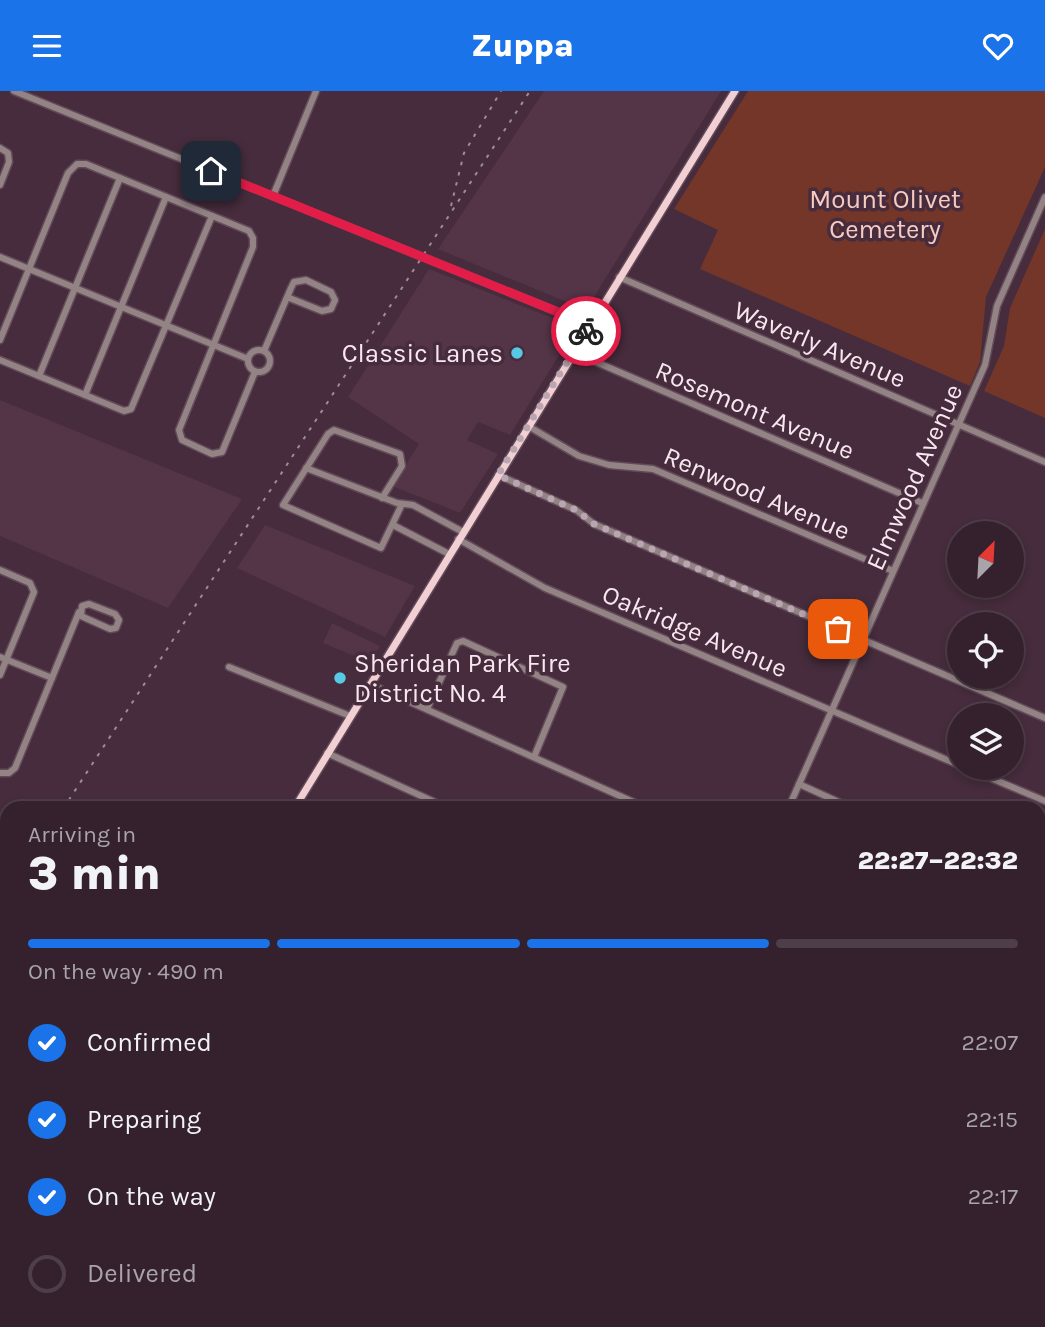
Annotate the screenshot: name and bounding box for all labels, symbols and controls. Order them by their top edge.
icon: menu [28,27,66,65]
text: Zuppa [471,27,574,64]
icon: heart [979,27,1017,65]
pin [181,141,241,201]
icon: home [192,152,230,190]
park label: Mount Olivet Cemetery [809,184,961,245]
street label: Waverly Avenue [729,294,910,395]
courier [551,296,621,366]
icon: bike [567,312,605,350]
place label: Classic Lanes [342,338,503,369]
marker: Classic Lanes [509,345,525,361]
street label: Rosemont Avenue [651,355,859,466]
street label: Elmwood Avenue [859,379,969,575]
street label: Renwood Avenue [659,440,855,547]
north arrow [947,521,1024,599]
map controls [947,521,1024,780]
street label: Oakridge Avenue [598,578,792,684]
pin [808,599,868,659]
icon: bag [819,610,857,648]
button: locate [947,612,1024,689]
place label: Sheridan Park Fire District No. 4 [354,648,571,709]
marker: Sheridan Park Fire District No. 4 [332,670,348,686]
button: layers [947,703,1024,780]
text: Arriving in [28,821,136,848]
text: 22:27–22:32 [857,845,1018,876]
text: 3 min [28,847,161,901]
text: On the way · 490 m [28,958,224,985]
icon: check [28,1024,66,1062]
text: Confirmed [87,1027,212,1058]
text: 22:07 [962,1029,1018,1056]
icon: check [28,1101,66,1139]
text: Preparing [87,1104,201,1135]
text: 22:15 [965,1106,1018,1133]
icon: check [28,1178,66,1216]
text: On the way [87,1181,216,1212]
text: 22:17 [968,1183,1018,1210]
text: Delivered [87,1258,197,1289]

